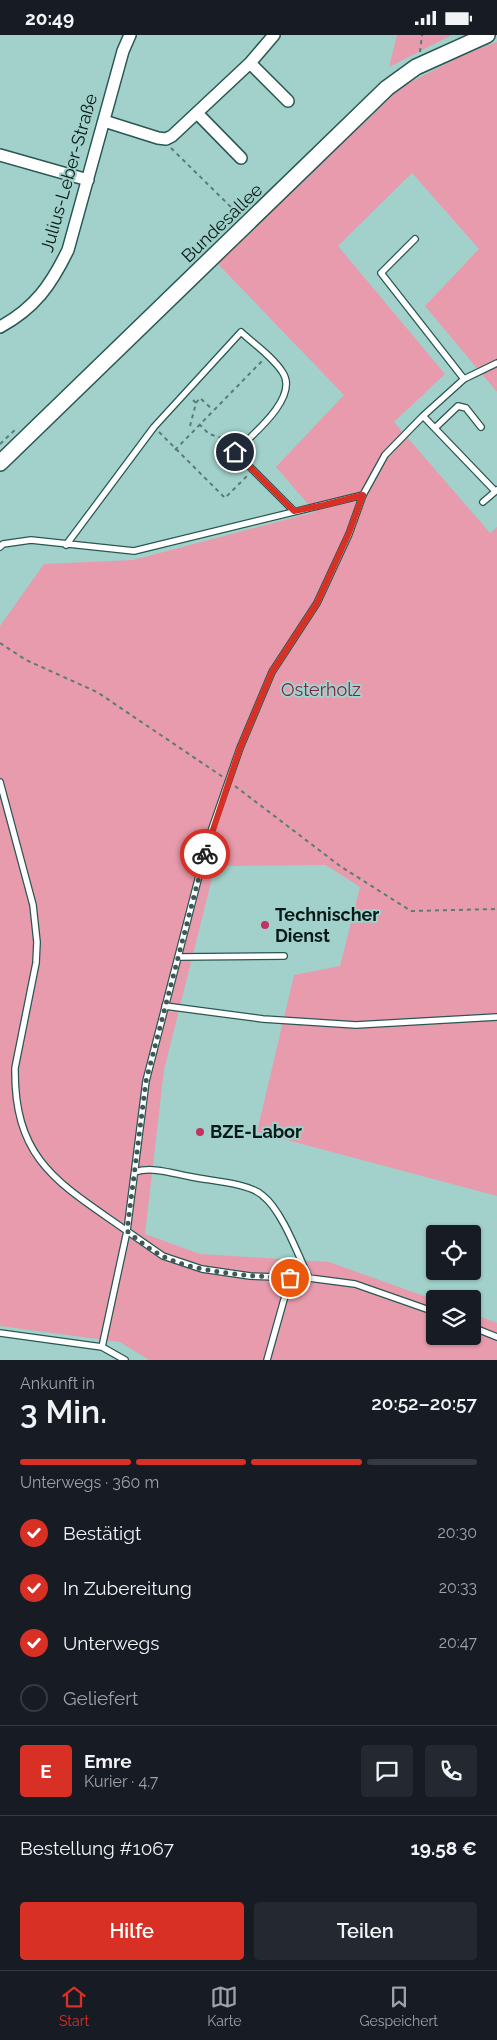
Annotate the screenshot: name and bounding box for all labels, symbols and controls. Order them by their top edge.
text: 20:49 [25,7,74,29]
street label: Julius-Leber-Straße [36,91,101,255]
street label: Bundesallee [177,179,267,266]
pin [214,431,256,473]
icon: home [221,438,249,466]
park label: Osterholz [281,679,361,700]
courier [180,829,230,879]
icon: bike [191,840,219,868]
place label: Technischer Dienst [275,904,379,946]
marker: Technischer Dienst [259,919,271,931]
place label: BZE-Labor [210,1121,302,1142]
marker: BZE-Labor [194,1126,206,1138]
map controls [426,1225,481,1345]
button: locate [426,1225,481,1280]
pin [269,1257,311,1299]
icon: bag [276,1264,304,1292]
button: layers [426,1290,481,1345]
text: Ankunft in [20,1374,95,1393]
text: 20:52–20:57 [371,1392,477,1414]
text: 3 Min. [20,1393,107,1430]
text: Unterwegs · 360 m [20,1473,159,1492]
icon: check [20,1519,48,1547]
text: Bestätigt [63,1522,141,1544]
text: 20:30 [438,1523,477,1542]
icon: check [20,1574,48,1602]
text: In Zubereitung [63,1577,192,1599]
text: 20:33 [439,1578,477,1597]
icon: check [20,1629,48,1657]
text: Unterwegs [63,1632,159,1654]
text: 20:47 [439,1633,477,1652]
text: Geliefert [63,1687,138,1709]
button: chat [361,1745,413,1797]
button: phone [425,1745,477,1797]
text: Emre [84,1750,132,1772]
text: E [40,1760,52,1782]
text: Kurier · 4.7 [84,1772,158,1791]
text: Bestellung #1067 [20,1837,174,1859]
text: 19.58 € [410,1837,477,1859]
button: Hilfe [20,1902,244,1960]
button: Teilen [254,1902,477,1960]
tab: Start [59,1983,89,2029]
tab: Karte [207,1983,242,2029]
tab: Gespeichert [359,1983,438,2029]

